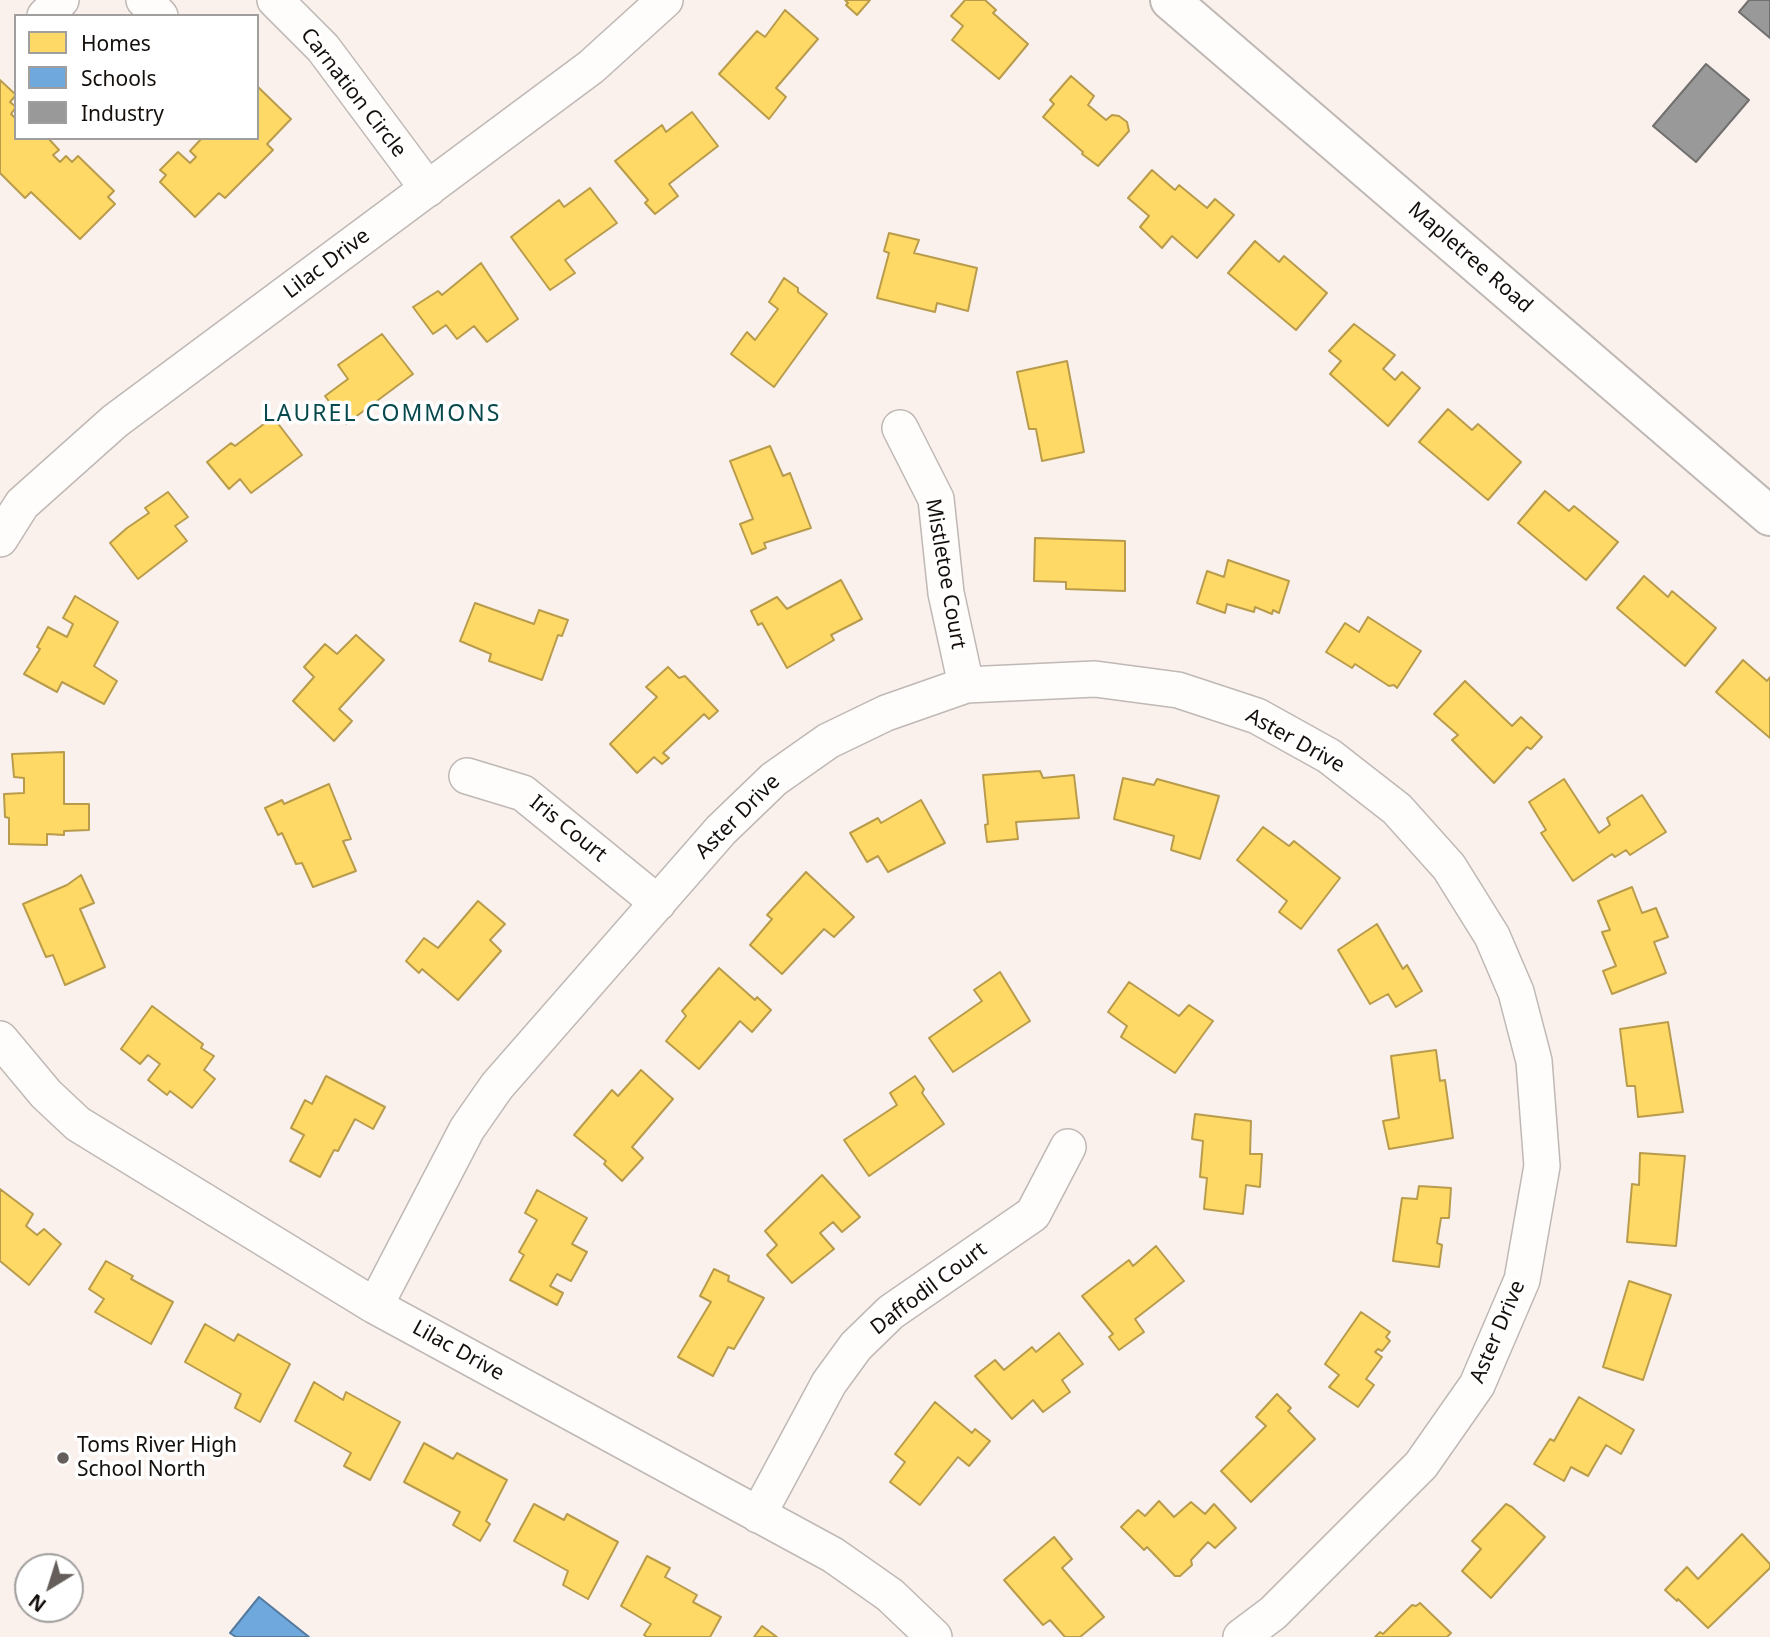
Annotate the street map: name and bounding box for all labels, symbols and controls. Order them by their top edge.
legend [14,14,259,140]
street label: Carnation Circle [295,23,411,163]
text: Homes [81,29,151,57]
text: Schools [81,64,156,92]
text: Industry [81,99,164,127]
street label: Mapletree Road [1403,197,1537,319]
street label: Lilac Drive [279,224,375,304]
district label: LAUREL COMMONS [264,400,500,428]
street label: Mistletoe Court [919,497,971,651]
street label: Aster Drive [1241,704,1349,778]
street label: Aster Drive [691,770,785,864]
street label: Iris Court [524,790,612,868]
street label: Daffodil Court [866,1237,992,1341]
street label: Aster Drive [1465,1277,1531,1387]
street label: Lilac Drive [408,1315,508,1387]
place label: Toms River High School North [77,1433,237,1483]
marker: Toms River High School North [55,1450,71,1466]
north arrow [14,1553,84,1623]
text: N [23,1588,51,1618]

